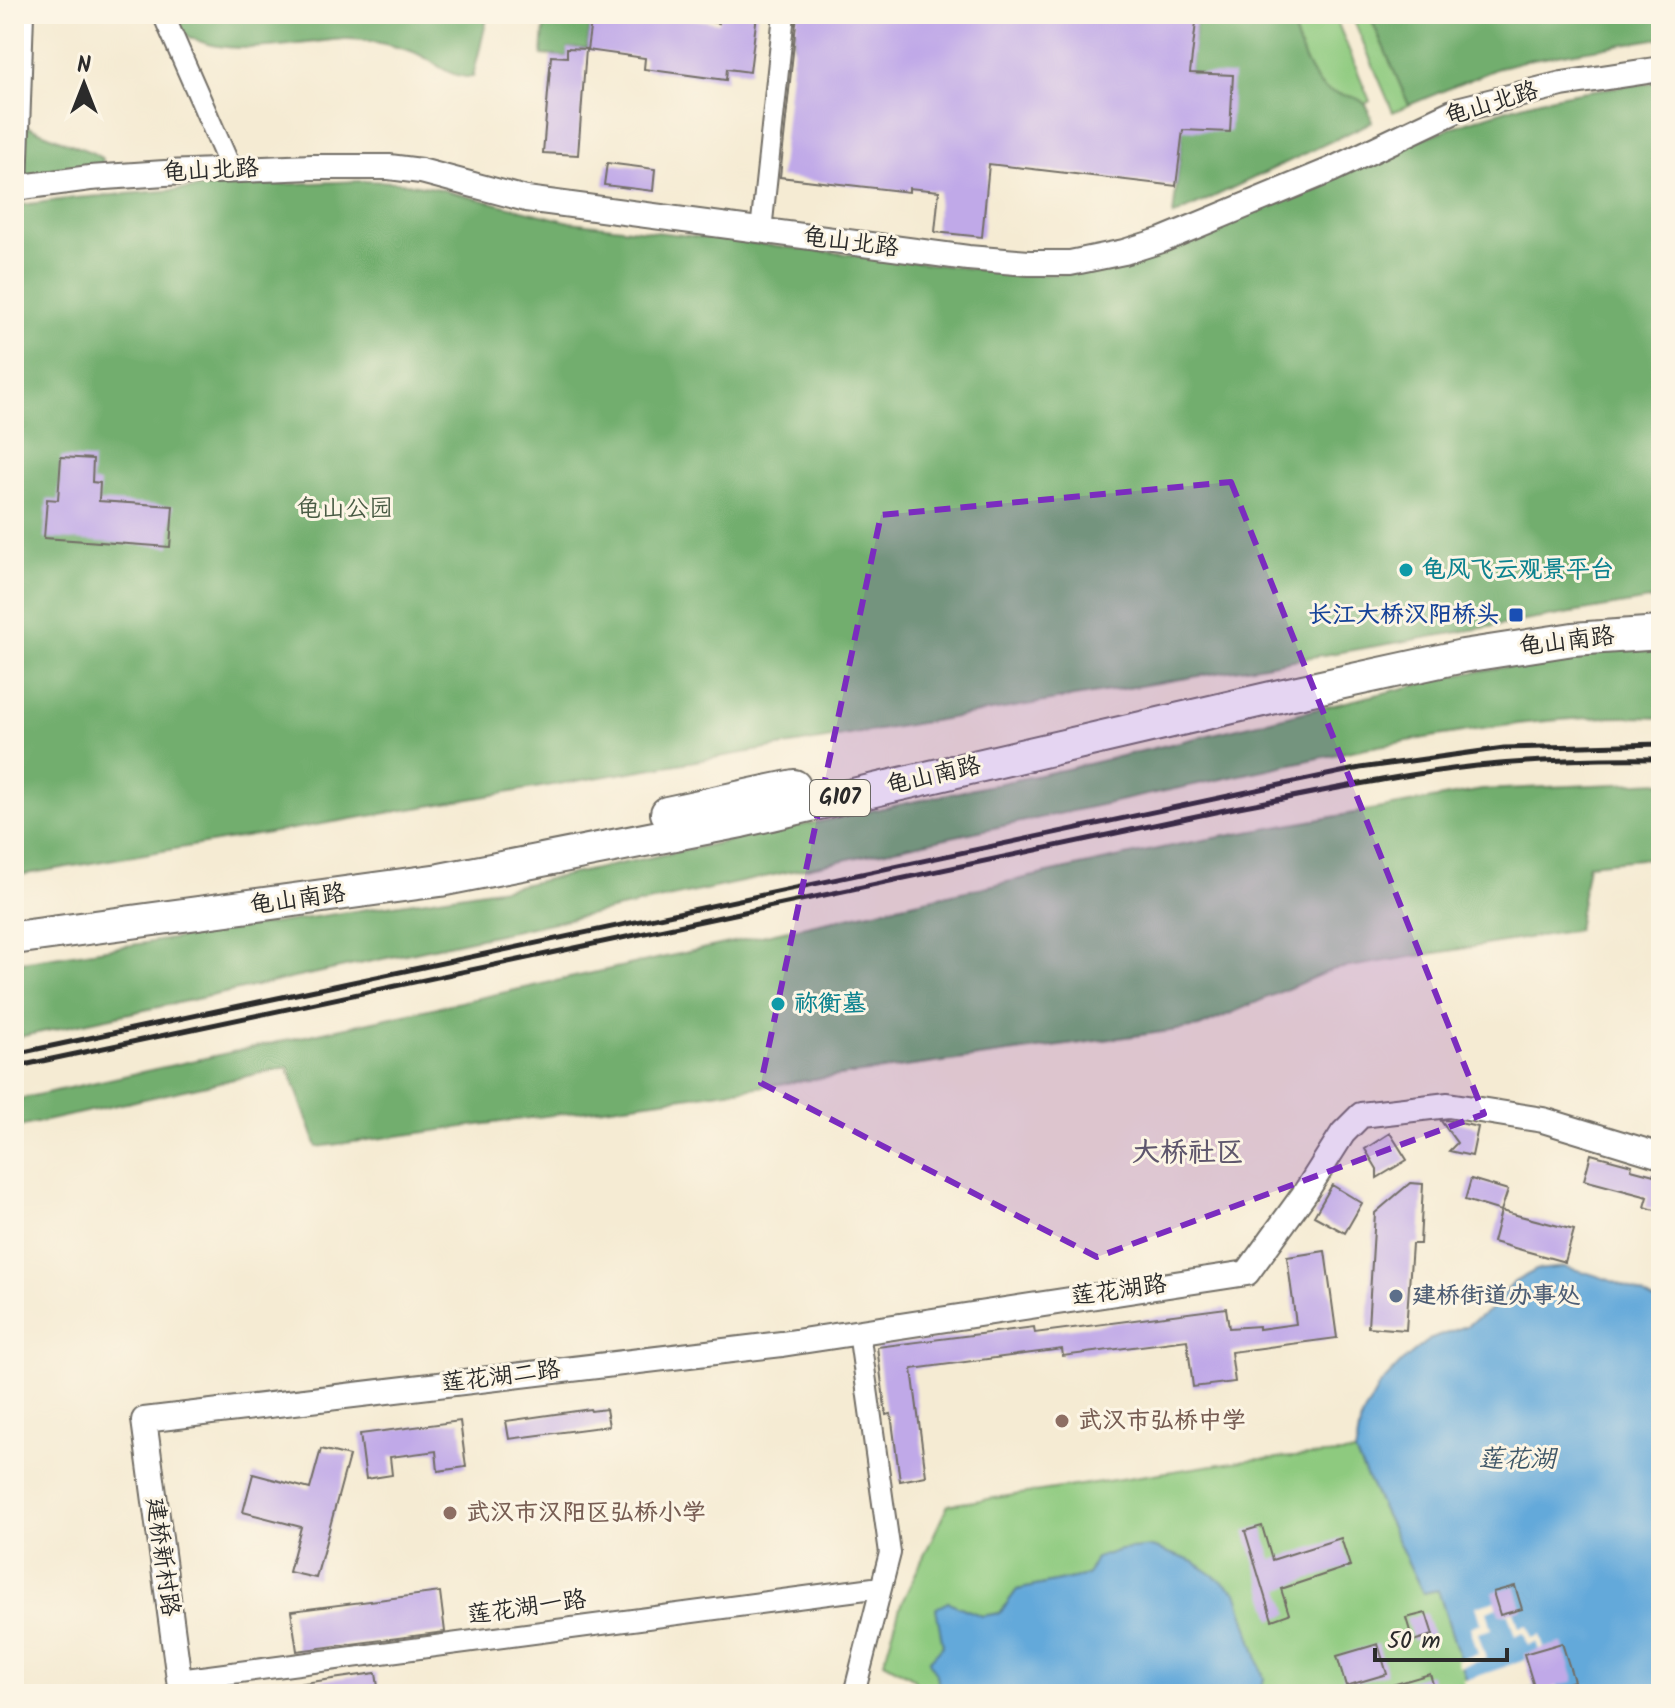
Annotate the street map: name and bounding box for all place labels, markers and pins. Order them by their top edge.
place label: 龟风飞云观景平台 [1422,551,1614,590]
marker: 龟风飞云观景平台 [1397,561,1415,579]
place label: 长江大桥汉阳桥头 [1308,596,1500,635]
marker: 长江大桥汉阳桥头 [1507,606,1525,624]
place label: 祢衡墓 [794,985,866,1024]
marker: 祢衡墓 [769,995,787,1013]
place label: 建桥街道办事处 [1412,1277,1581,1316]
marker: 建桥街道办事处 [1387,1287,1405,1305]
place label: 武汉市弘桥中学 [1078,1402,1246,1441]
marker: 武汉市弘桥中学 [1053,1412,1071,1430]
place label: 武汉市汉阳区弘桥小学 [466,1494,706,1533]
marker: 武汉市汉阳区弘桥小学 [441,1504,459,1522]

